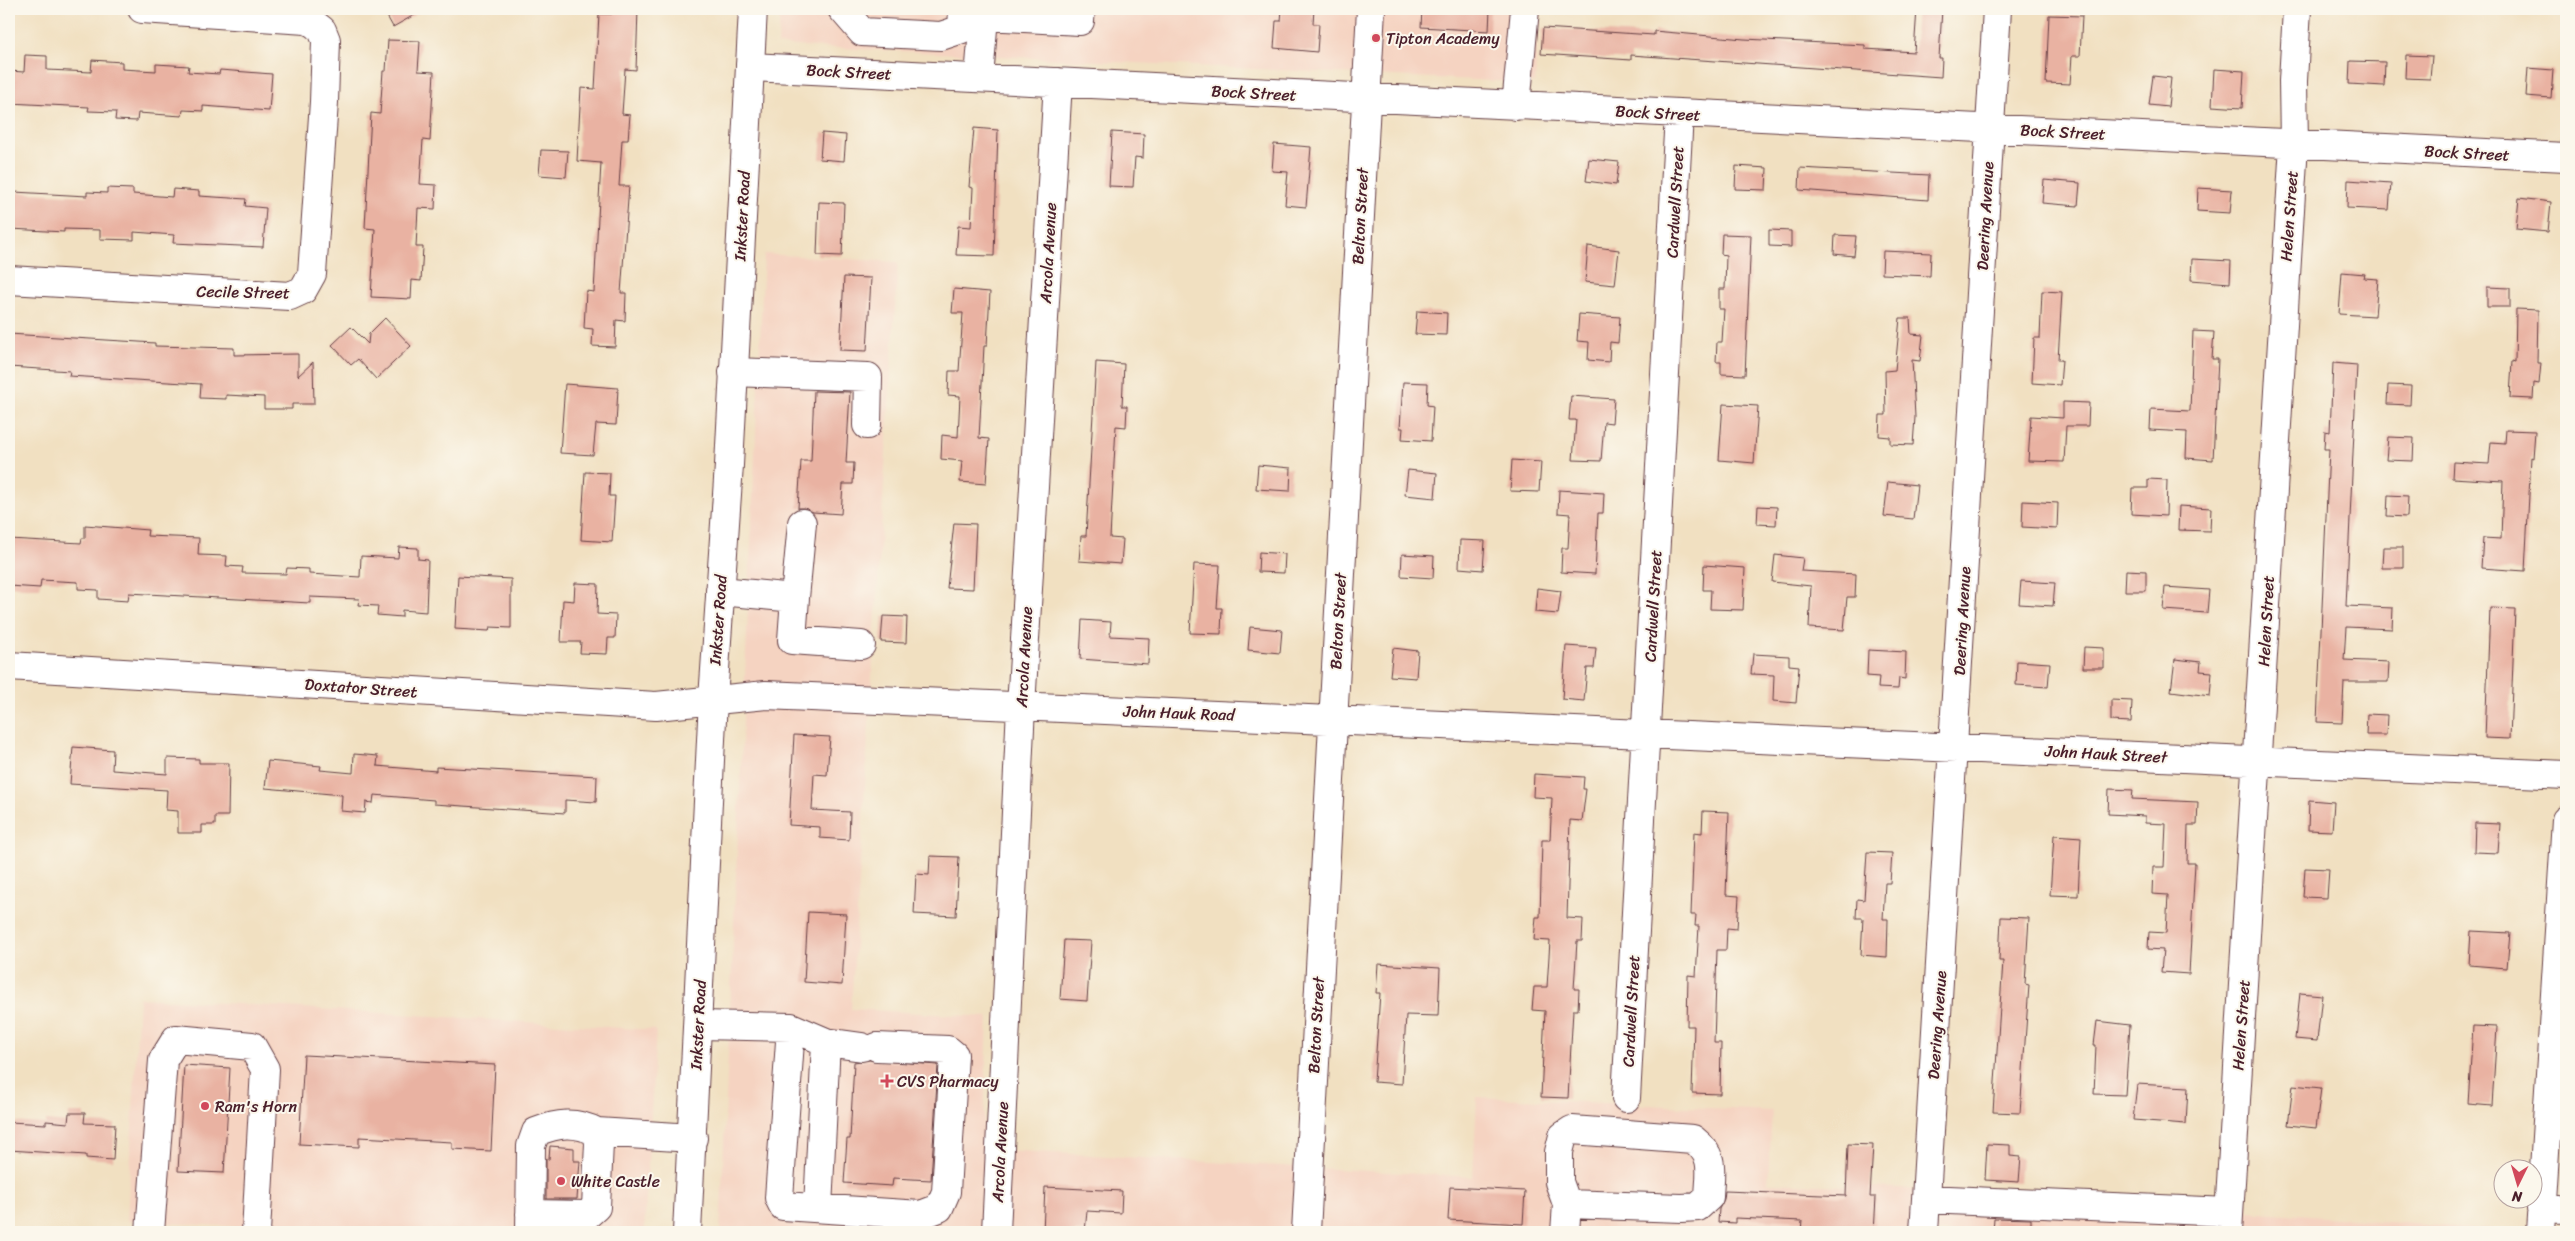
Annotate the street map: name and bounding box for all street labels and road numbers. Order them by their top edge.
street label: Bock Street [806,55,892,89]
street label: Bock Street [1211,76,1297,110]
street label: Bock Street [1615,96,1701,130]
street label: Bock Street [2020,115,2106,149]
street label: Bock Street [2424,136,2510,170]
street label: Cardwell Street [1658,145,1692,259]
street label: Deering Avenue [1968,161,2002,271]
street label: Belton Street [1343,166,1377,265]
street label: Inkster Road [725,169,759,263]
street label: Helen Street [2271,170,2307,262]
street label: Arcola Avenue [1031,202,1065,305]
street label: Cecile Street [196,277,290,307]
street label: Cardwell Street [1636,549,1670,663]
street label: Deering Avenue [1945,566,1979,676]
street label: Belton Street [1321,571,1355,670]
street label: Inkster Road [700,572,736,667]
street label: Helen Street [2249,575,2283,667]
street label: Arcola Avenue [1007,606,1041,709]
street label: Doxtator Street [304,670,418,706]
street label: John Hauk Road [1122,697,1237,729]
street label: John Hauk Street [2043,736,2168,772]
street label: Cardwell Street [1614,954,1648,1068]
street label: Deering Avenue [1919,969,1955,1080]
street label: Belton Street [1299,975,1333,1074]
street label: Inkster Road [681,978,715,1072]
street label: Helen Street [2223,979,2259,1071]
street label: Arcola Avenue [983,1101,1017,1204]

